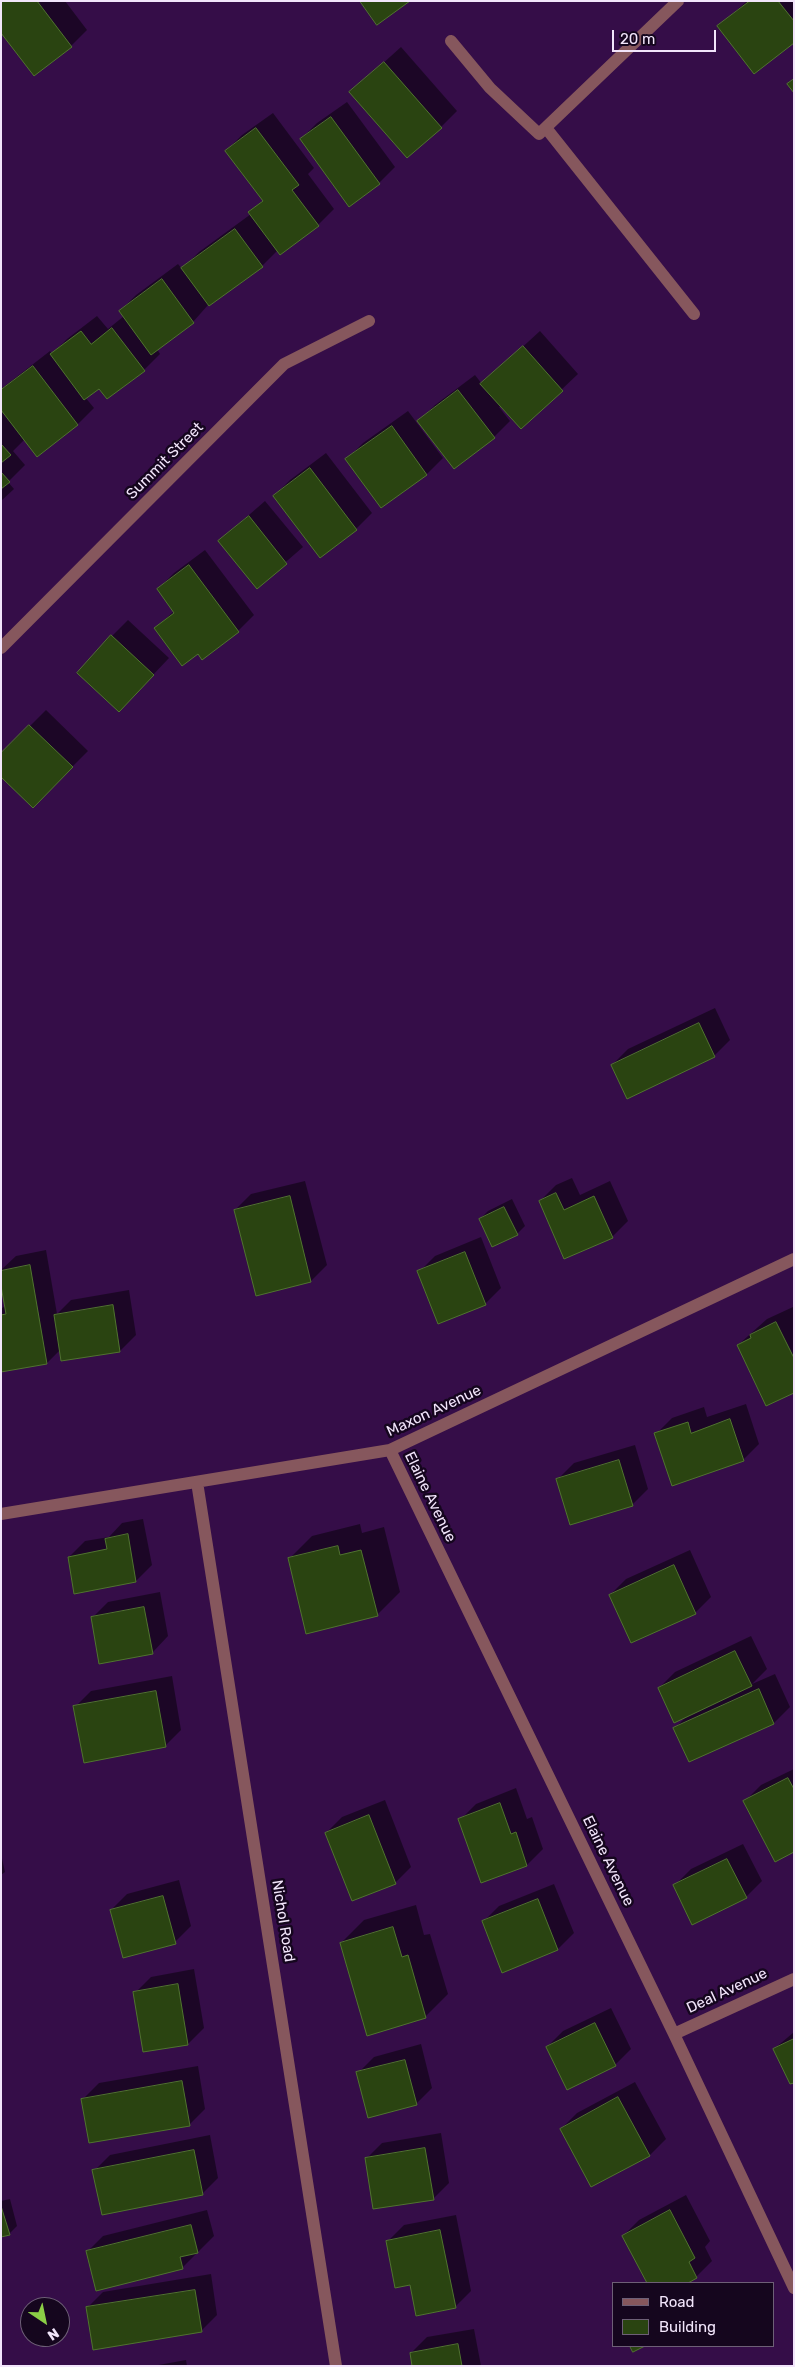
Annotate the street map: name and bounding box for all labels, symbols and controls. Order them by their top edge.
scale bar [615,20,719,52]
text: 20 m [620,30,655,48]
street label: Summit Street [123,419,207,503]
street label: Maxon Avenue [384,1381,484,1441]
street label: Elaine Avenue [400,1449,460,1545]
street label: Elaine Avenue [578,1813,638,1909]
street label: Nichol Road [268,1879,298,1963]
street label: Deal Avenue [684,1964,770,2018]
legend [612,2282,775,2347]
text: Road [659,2293,695,2311]
north arrow [20,2297,70,2347]
text: Building [659,2318,716,2336]
text: N [44,2324,62,2344]

